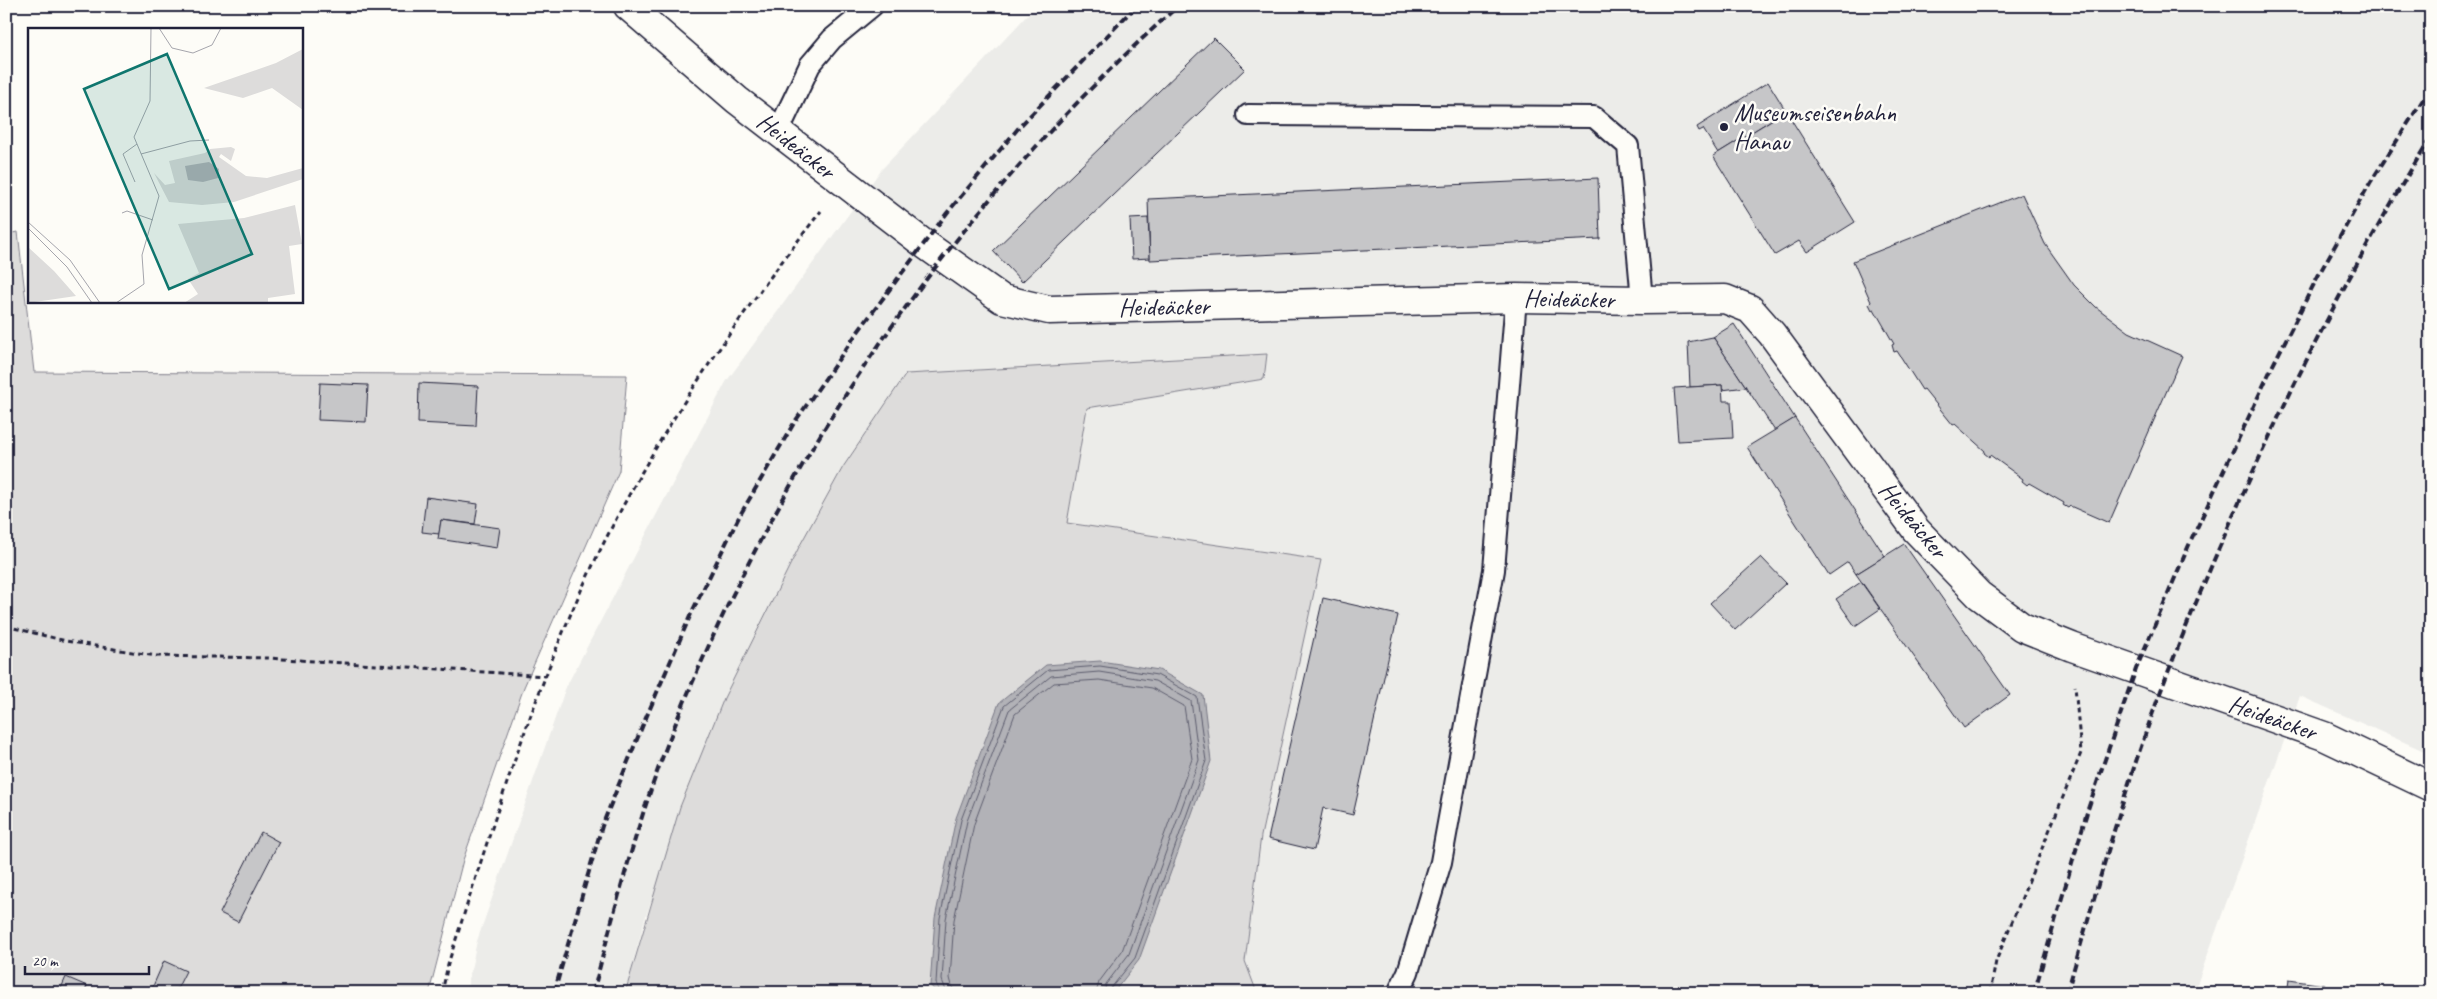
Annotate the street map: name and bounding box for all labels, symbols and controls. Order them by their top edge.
inset map [28,28,302,302]
place label: Museumseisenbahn Hanau [1734,97,1897,158]
street label: Heideäcker [750,105,843,188]
marker: Museumseisenbahn Hanau [1718,121,1730,133]
street label: Heideäcker [1523,282,1617,316]
street label: Heideäcker [1118,290,1212,324]
street label: Heideäcker [1872,475,1956,567]
street label: Heideäcker [2224,688,2323,749]
scale bar [25,944,149,976]
text: 20 m [32,952,59,971]

